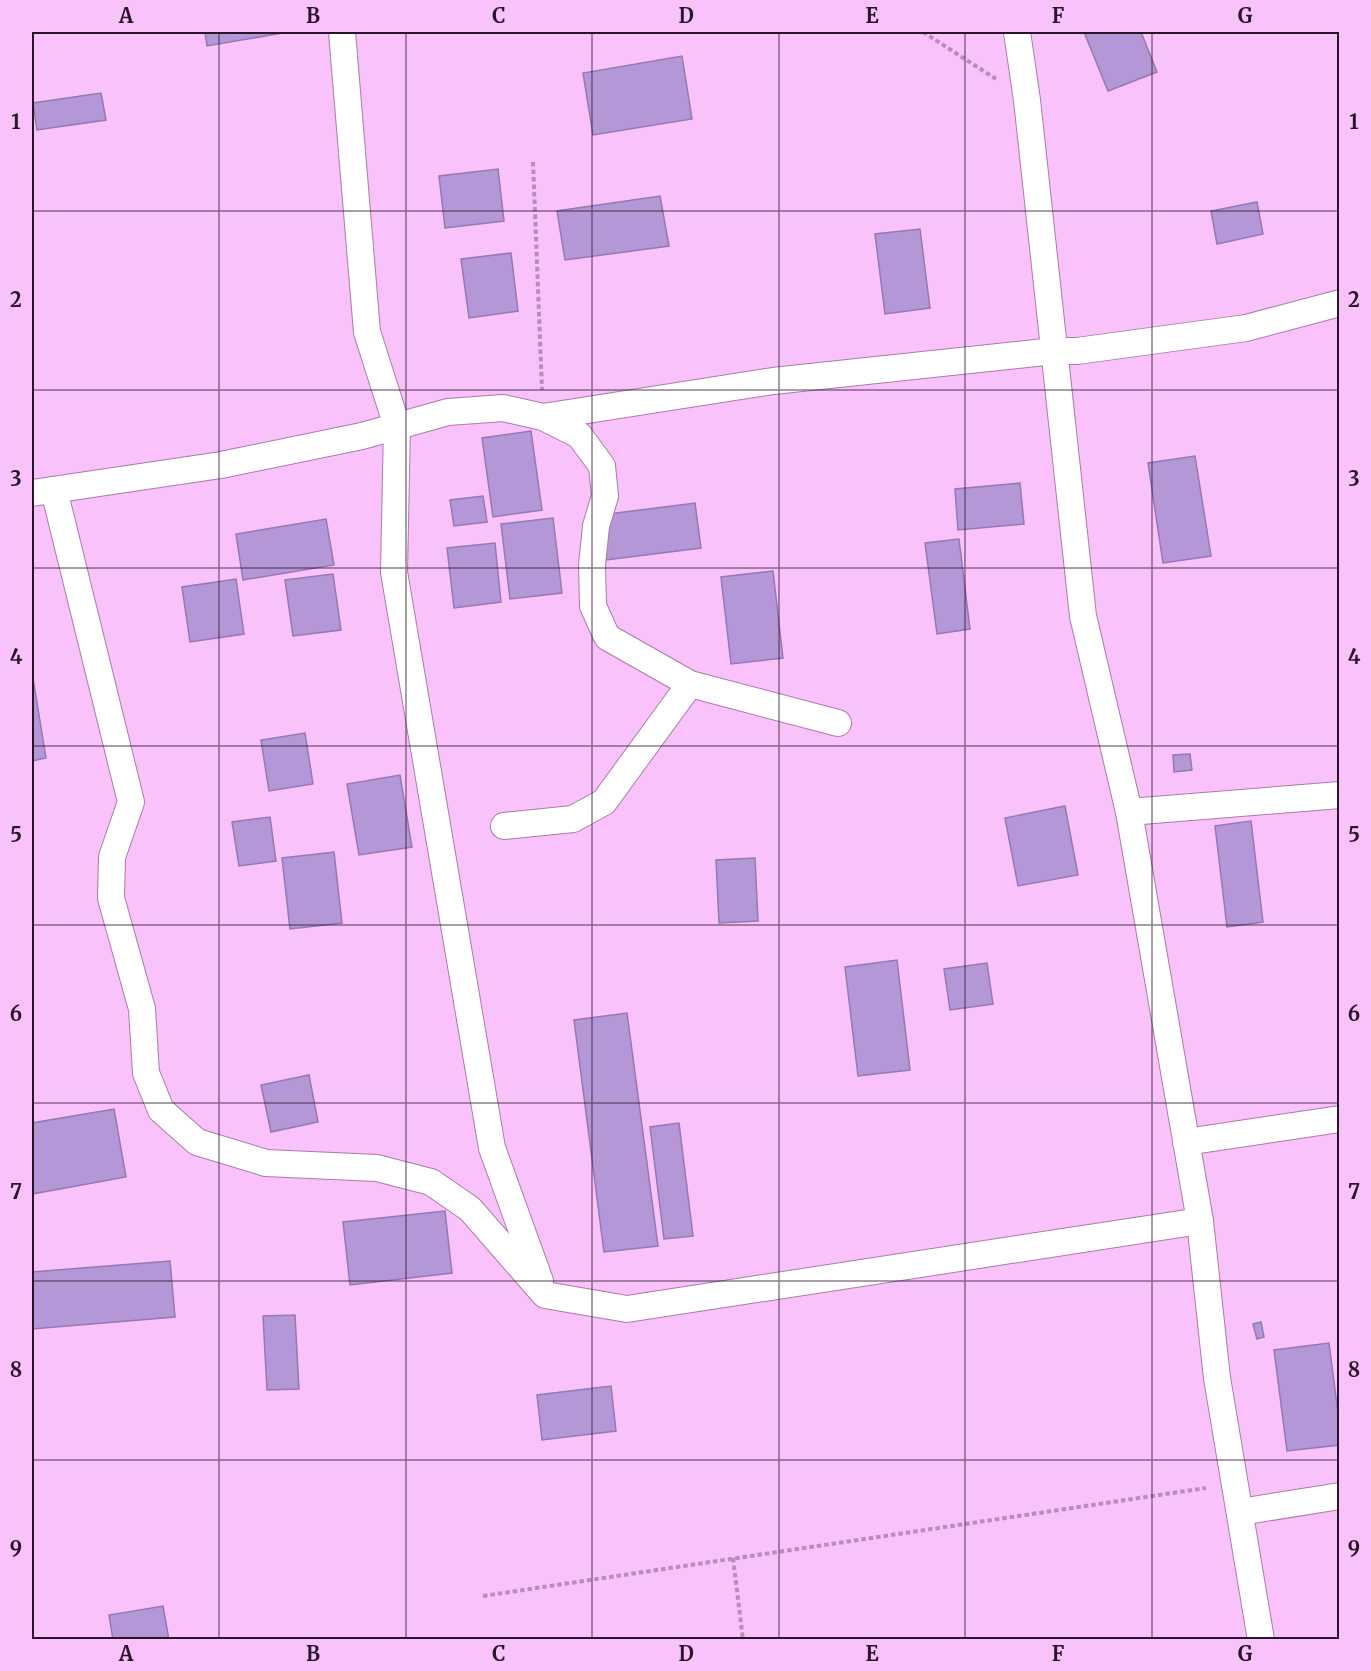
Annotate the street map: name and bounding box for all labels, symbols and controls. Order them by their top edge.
text: A [118,3,134,28]
text: B [306,3,320,28]
text: C [492,3,506,28]
text: D [678,3,694,28]
text: E [865,3,879,28]
text: F [1052,3,1065,28]
text: G [1238,3,1253,28]
text: 1 [11,109,21,134]
text: 1 [1349,109,1359,134]
text: 2 [10,287,22,312]
text: 2 [1348,287,1360,312]
text: 3 [10,466,22,491]
text: 3 [1348,466,1360,491]
text: 4 [10,644,23,669]
text: 4 [1348,644,1361,669]
text: 5 [10,822,22,847]
text: 5 [1348,822,1360,847]
text: 6 [10,1001,22,1026]
text: 6 [1348,1001,1360,1026]
text: 7 [10,1179,22,1204]
text: 7 [1348,1179,1360,1204]
text: 8 [10,1357,22,1382]
text: 8 [1348,1357,1360,1382]
text: 9 [10,1536,22,1561]
text: 9 [1348,1536,1360,1561]
text: A [118,1641,134,1666]
text: B [306,1641,320,1666]
text: C [492,1641,506,1666]
text: D [678,1641,694,1666]
text: E [865,1641,879,1666]
text: F [1052,1641,1065,1666]
text: G [1238,1641,1253,1666]

